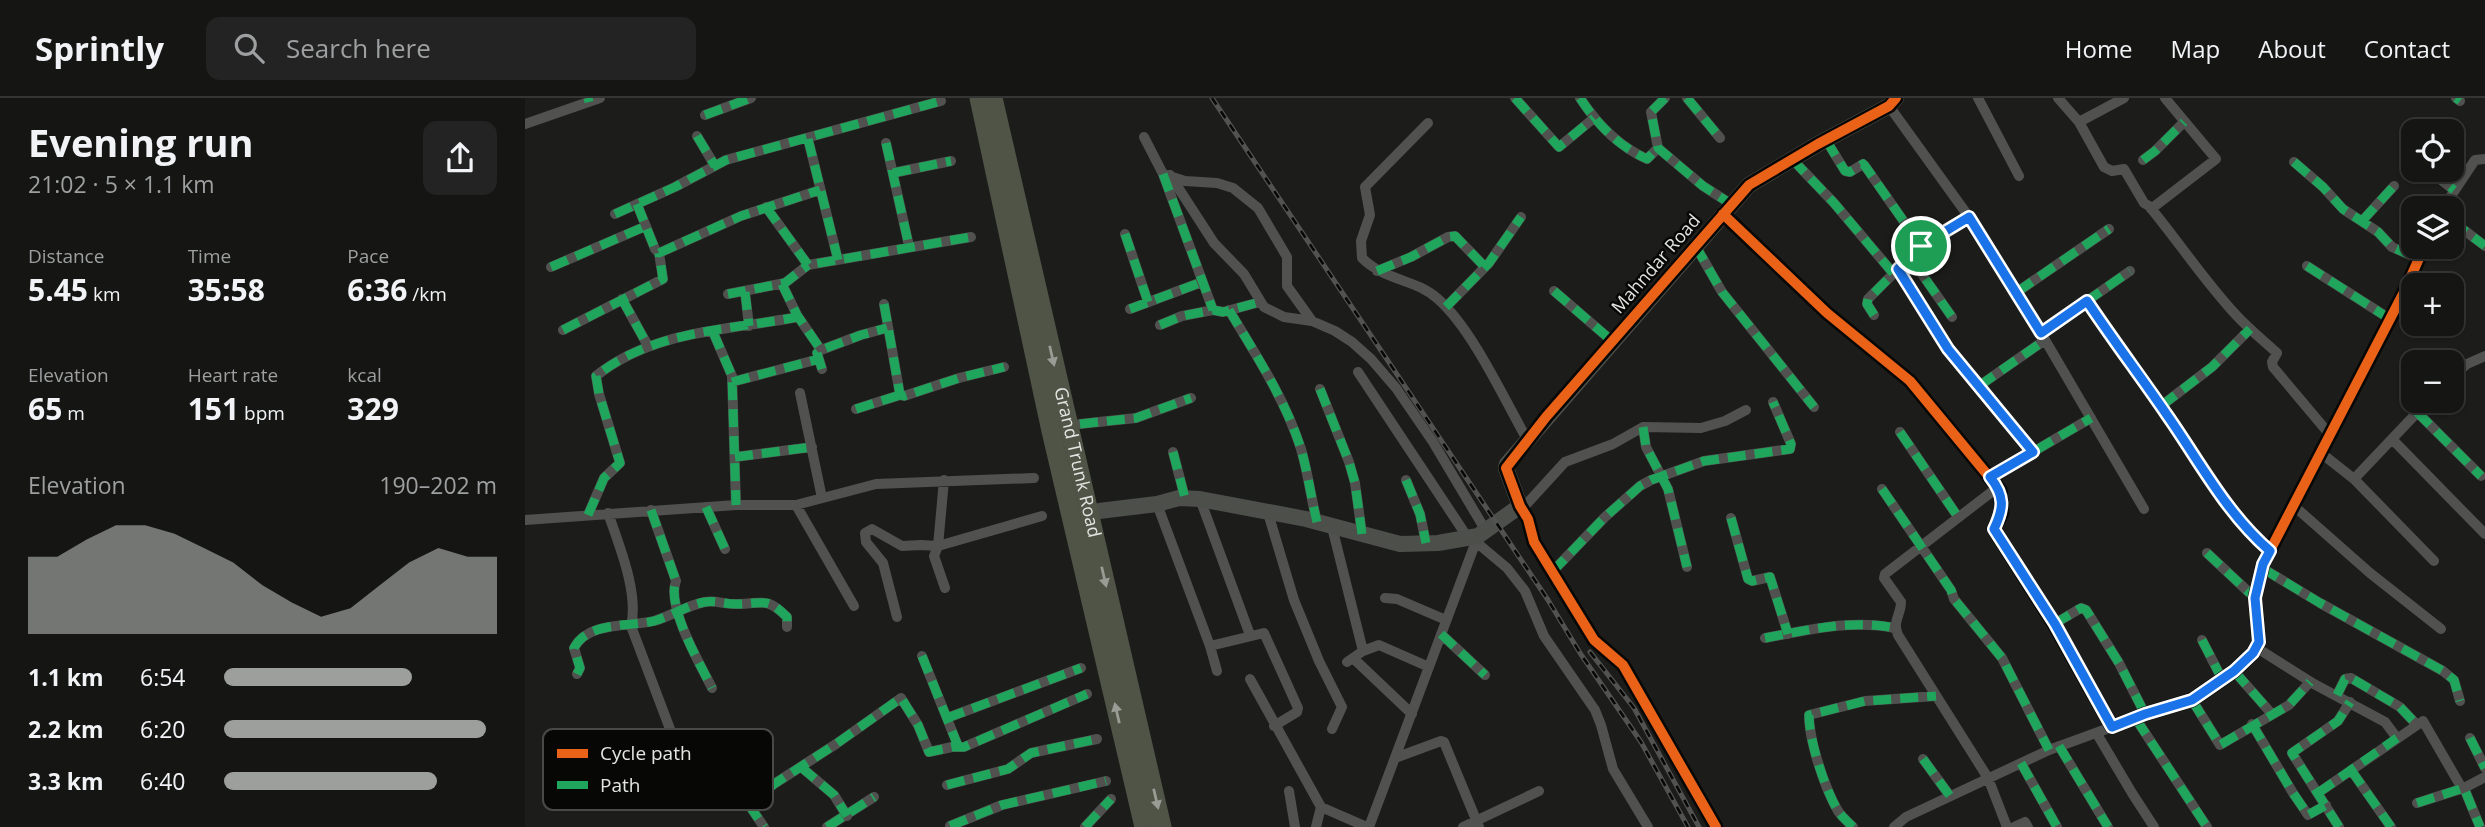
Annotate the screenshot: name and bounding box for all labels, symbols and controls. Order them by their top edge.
search box [206,17,696,80]
text: Sprintly [35,26,164,71]
icon: search [230,29,268,67]
text: Search here [286,30,431,66]
text: Home [2065,32,2133,65]
text: Map [2171,32,2220,65]
text: About [2258,32,2326,65]
text: Contact [2364,32,2450,65]
text: Evening run [28,116,253,168]
map controls [2401,119,2464,413]
button: locate [2401,119,2464,182]
button: share [423,121,497,195]
text: 21:02 · 5 × 1.1 km [28,168,215,200]
button: layers [2401,196,2464,259]
street label: Mahndar Road [1605,209,1705,318]
pin [1891,216,1951,276]
icon: arrive [1902,227,1940,265]
text: Distance [28,243,104,269]
text: Time [188,243,231,269]
text: Pace [347,243,389,269]
text: 5.45 [28,269,88,310]
text: 35:58 [188,269,265,310]
text: 6:36 [347,269,407,310]
button: + [2401,273,2464,336]
text: km [88,281,121,307]
text: /km [407,281,447,307]
one-way arrow [1046,345,1057,367]
button: − [2401,350,2464,413]
text: Elevation [28,362,109,388]
text: Heart rate [188,362,278,388]
text: kcal [347,362,382,388]
street label: Grand Trunk Road [1049,385,1107,540]
text: 65 [28,388,62,429]
text: 151 [188,388,239,429]
text: 329 [347,388,399,429]
text: m [62,400,85,426]
text: bpm [239,400,285,426]
text: Elevation [28,469,126,501]
text: 190–202 m [379,469,497,501]
one-way arrow [1098,566,1109,588]
text: 1.1 km [28,661,104,693]
text: 6:54 [140,661,186,693]
one-way arrow [1111,702,1122,724]
text: 2.2 km [28,713,104,745]
text: 6:20 [140,713,186,745]
legend [543,729,773,810]
text: Cycle path [600,740,692,766]
text: 3.3 km [28,765,104,797]
text: 6:40 [140,765,186,797]
text: Path [600,772,640,798]
one-way arrow [1150,788,1161,810]

